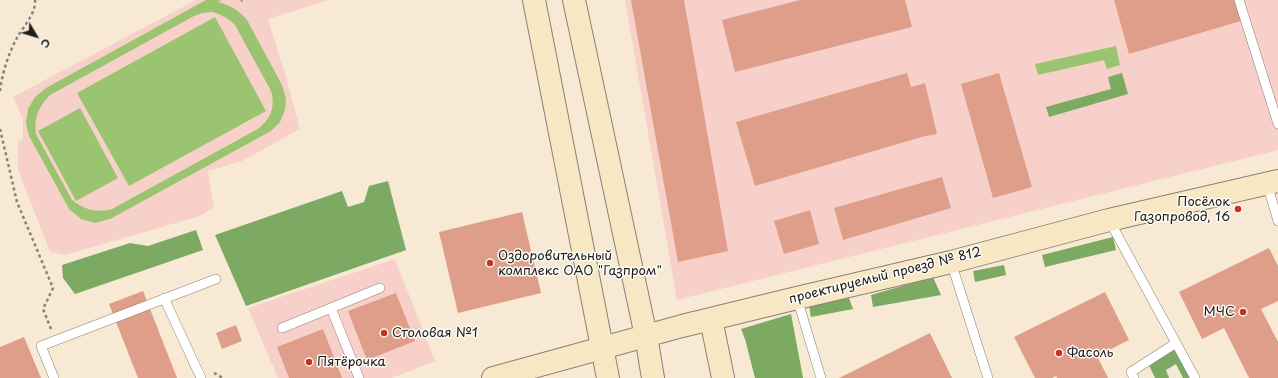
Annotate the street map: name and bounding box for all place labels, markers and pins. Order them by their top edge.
place label: Посёлок Газопровод, 16 [1134,194,1230,225]
marker: Посёлок Газопровод, 16 [1233,204,1243,214]
place label: Оздоровительный комплекс ОАО "Газпром" [498,248,662,279]
marker: Оздоровительный комплекс ОАО "Газпром" [485,258,495,268]
place label: МЧС [1204,304,1235,320]
marker: МЧС [1238,307,1248,317]
place label: Столовая №1 [392,325,478,341]
marker: Столовая №1 [379,328,389,338]
place label: Фасоль [1067,345,1113,361]
marker: Фасоль [1054,348,1064,358]
place label: Пятёрочка [317,354,386,370]
marker: Пятёрочка [304,357,314,367]

